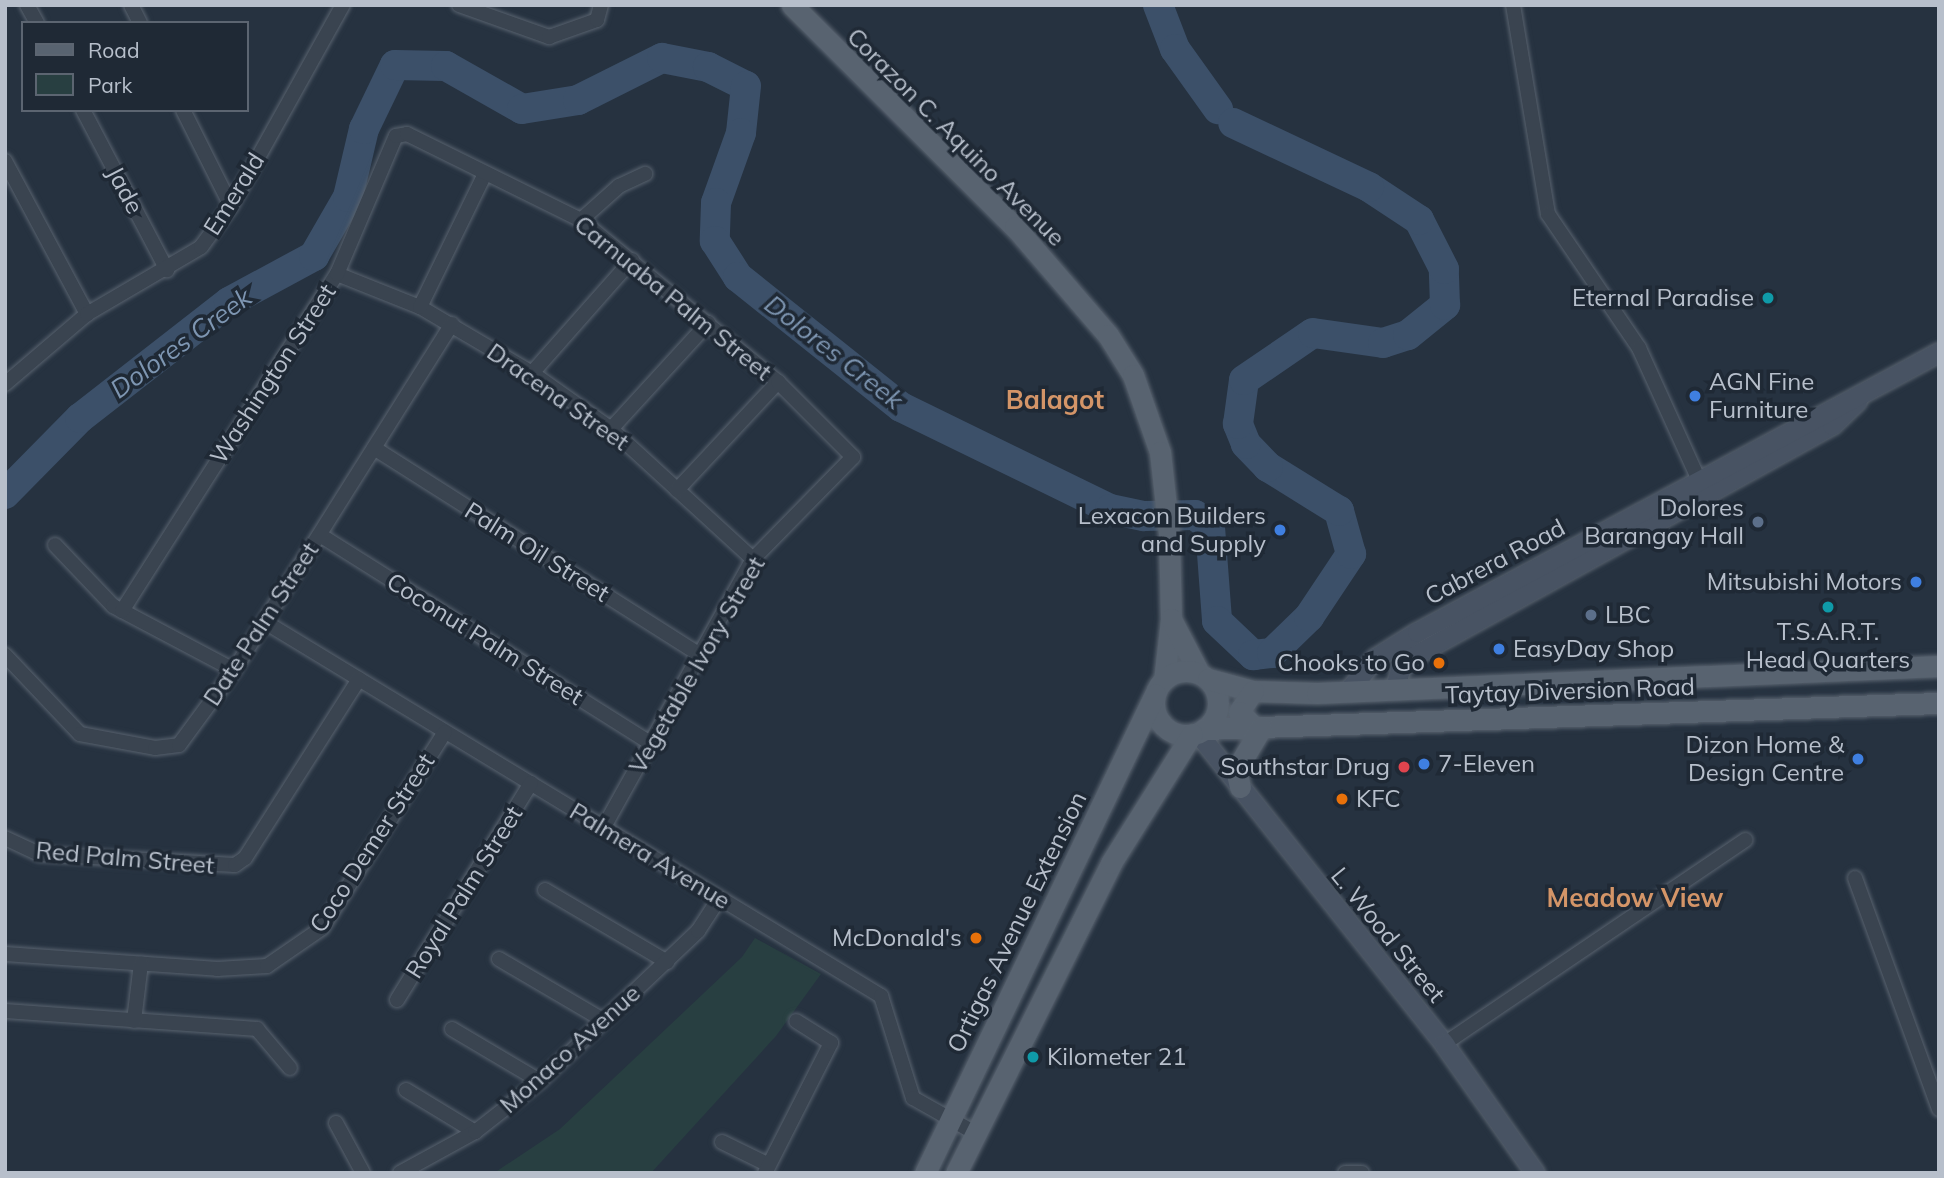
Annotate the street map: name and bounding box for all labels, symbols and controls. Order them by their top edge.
legend [21,21,248,112]
street label: Corazon C. Aquino Avenue [841,22,1071,252]
text: Road [88,37,139,63]
text: Park [88,72,132,98]
street label: Emerald [198,148,270,240]
street label: Jade [101,161,149,219]
street label: Carnuaba Palm Street [569,210,777,386]
street label: Washington Street [204,279,342,469]
water label: Dolores Creek [104,281,258,405]
place label: Eternal Paradise [1572,284,1754,312]
water label: Dolores Creek [759,288,909,416]
marker: Eternal Paradise [1760,290,1776,306]
street label: Dracena Street [481,337,635,457]
place label: AGN Fine Furniture [1709,368,1814,424]
district label: Balagot [1006,384,1104,416]
marker: AGN Fine Furniture [1687,388,1703,404]
place label: Dolores Barangay Hall [1584,494,1744,550]
street label: Palm Oil Street [459,496,615,608]
place label: Lexacon Builders and Supply [1078,502,1266,558]
street label: Cabrera Road [1420,513,1570,611]
marker: Dolores Barangay Hall [1750,514,1766,530]
marker: Lexacon Builders and Supply [1272,522,1288,538]
street label: Date Palm Street [198,537,324,711]
street label: Vegetable Ivory Street [623,552,771,778]
street label: Coconut Palm Street [382,567,588,711]
place label: Mitsubishi Motors [1707,568,1902,596]
marker: Mitsubishi Motors [1908,574,1924,590]
marker: T.S.A.R.T. Head Quarters [1820,599,1836,615]
place label: LBC [1605,601,1651,629]
marker: LBC [1583,607,1599,623]
place label: T.S.A.R.T. Head Quarters [1746,618,1910,674]
place label: EasyDay Shop [1513,635,1674,663]
marker: EasyDay Shop [1491,641,1507,657]
place label: Chooks to Go [1277,649,1425,677]
marker: Chooks to Go [1431,655,1447,671]
street label: Taytay Diversion Road [1445,672,1695,710]
place label: Dizon Home & Design Centre [1686,731,1844,787]
street label: Coco Demer Street [303,748,441,938]
place label: 7-Eleven [1438,750,1535,778]
marker: Dizon Home & Design Centre [1850,751,1866,767]
place label: Southstar Drug [1221,753,1390,781]
marker: 7-Eleven [1416,756,1432,772]
marker: Southstar Drug [1396,759,1412,775]
place label: KFC [1356,785,1401,813]
street label: Ortigas Avenue Extension [941,787,1093,1057]
marker: KFC [1334,791,1350,807]
street label: Palmera Avenue [565,797,735,915]
street label: Royal Palm Street [399,801,529,983]
street label: Red Palm Street [35,836,215,880]
street label: L. Wood Street [1325,862,1451,1008]
district label: Meadow View [1547,882,1723,914]
place label: McDonald's [832,924,962,952]
marker: McDonald's [968,930,984,946]
street label: Monaco Avenue [494,979,646,1119]
place label: Kilometer 21 [1047,1043,1187,1071]
marker: Kilometer 21 [1025,1049,1041,1065]

